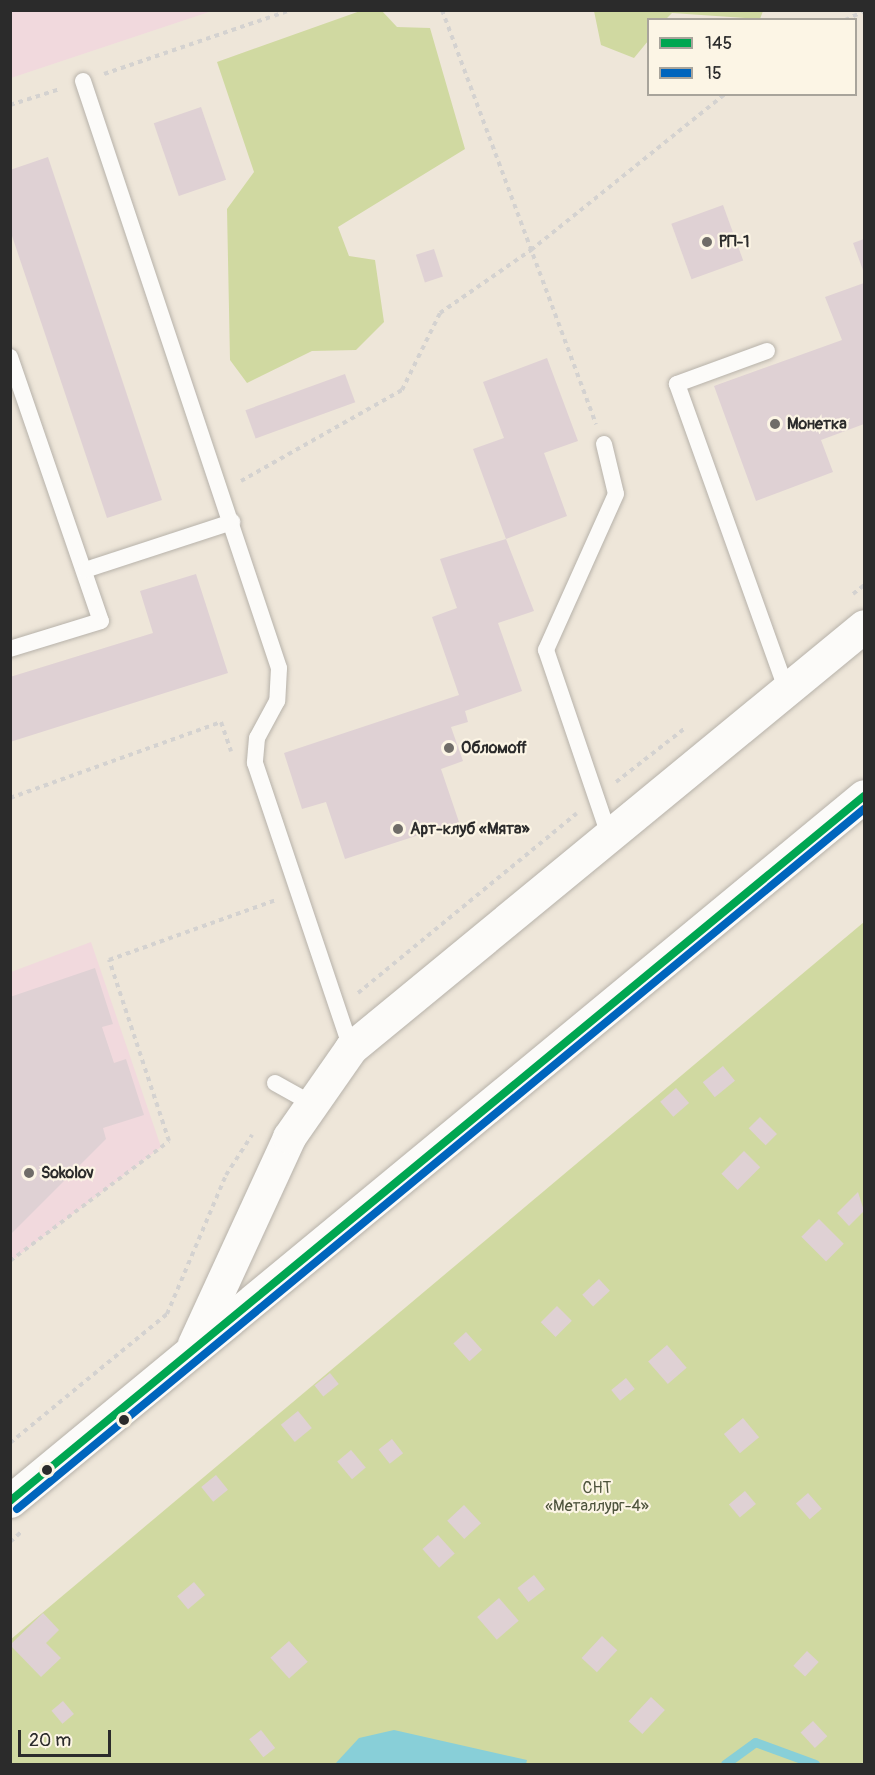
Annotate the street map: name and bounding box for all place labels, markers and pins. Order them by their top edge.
place label: РП-1 [719,232,750,252]
marker: РП-1 [700,235,714,249]
place label: Монетка [787,414,847,434]
marker: Монетка [768,417,782,431]
place label: Обломоff [461,738,527,758]
marker: Обломоff [442,741,456,755]
place label: Арт-клуб «Мята» [410,819,529,839]
marker: Арт-клуб «Мята» [391,822,405,836]
place label: Sokolov [41,1163,94,1183]
marker: Sokolov [22,1166,36,1180]
unlabelled marker [118,1414,130,1426]
unlabelled marker [41,1464,53,1476]

